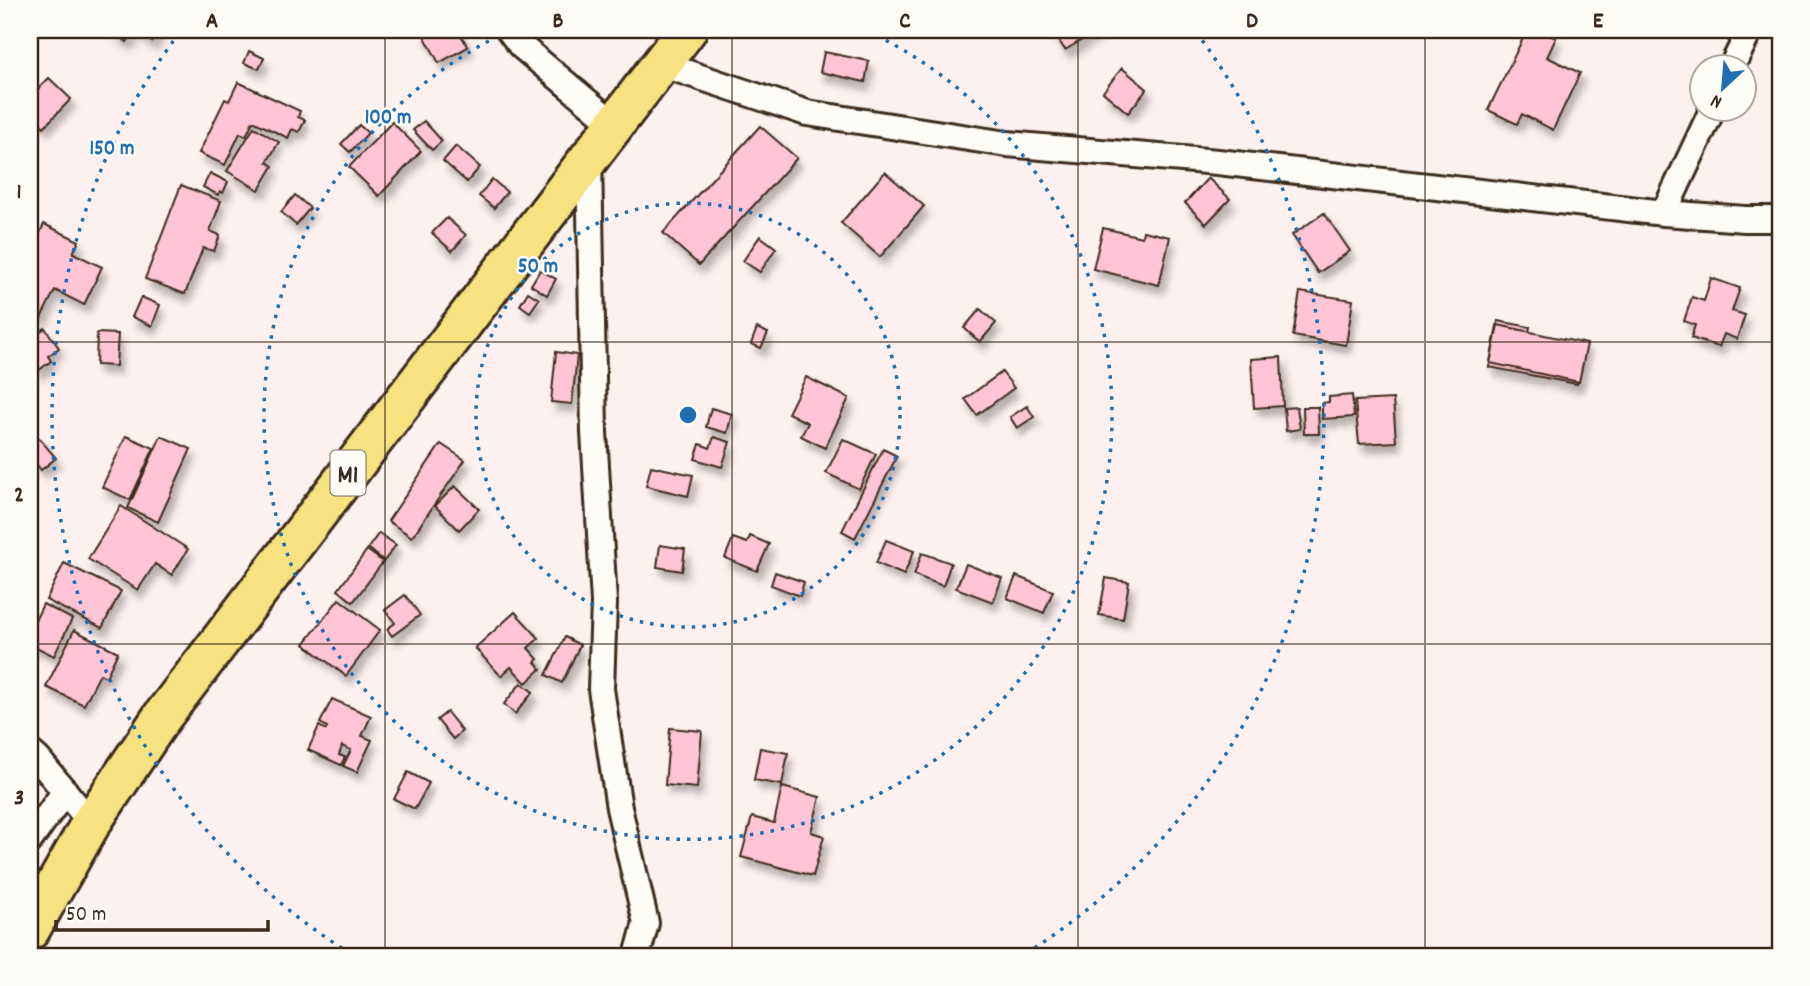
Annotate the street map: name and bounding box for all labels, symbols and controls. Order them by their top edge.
text: A [206,6,218,39]
text: B [553,6,564,39]
text: C [899,6,911,39]
text: D [1246,6,1258,39]
text: E [1593,6,1604,39]
north arrow [1688,52,1758,122]
text: N [1707,86,1727,114]
text: 100 m [365,104,411,134]
text: 150 m [89,135,135,165]
text: 1 [16,177,22,210]
text: 50 m [518,253,558,283]
centre of rings [676,403,700,427]
road number: M1 [330,450,366,495]
text: 2 [14,480,24,513]
text: 3 [14,783,24,816]
scale bar [56,888,268,932]
text: 50 m [66,901,106,931]

